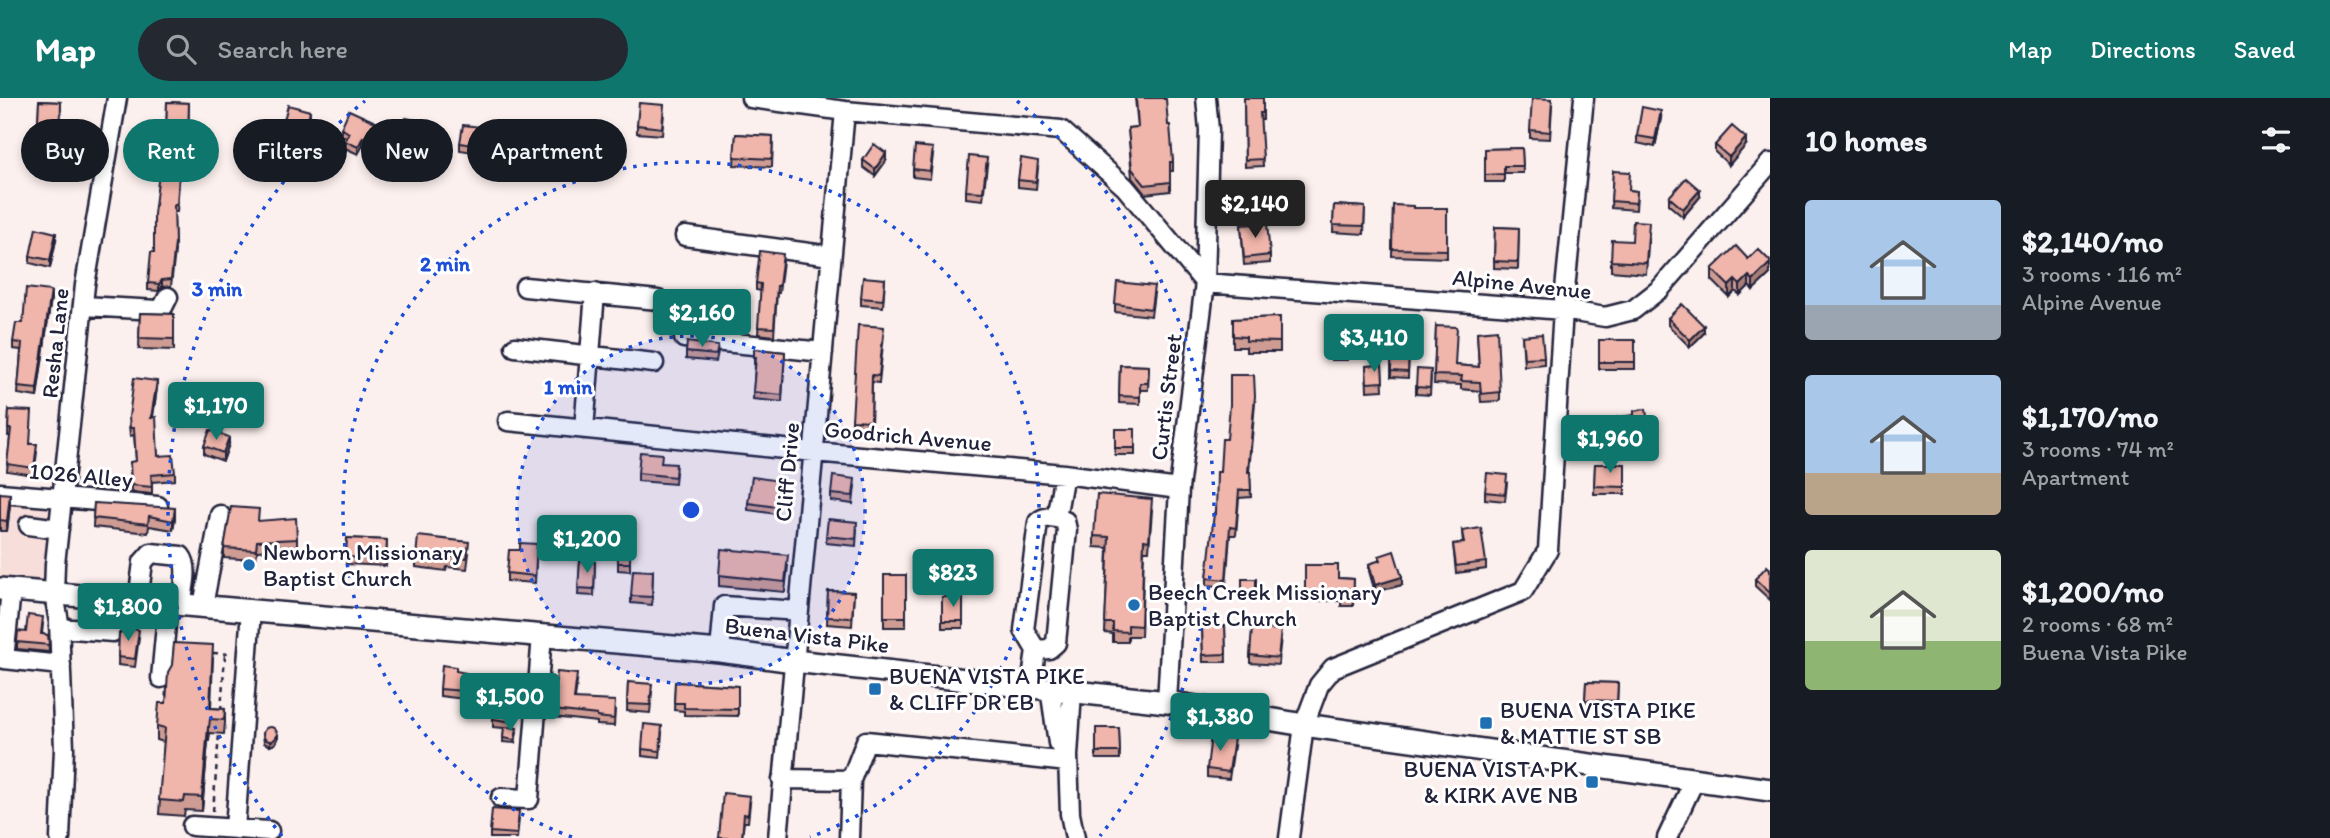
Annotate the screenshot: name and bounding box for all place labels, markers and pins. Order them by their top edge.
pin: $2,140 [1198,180,1312,240]
pin: $2,160 [645,289,759,349]
pin: $3,410 [1317,314,1431,374]
pin: $1,170 [159,382,273,442]
pin: $1,960 [1553,416,1667,475]
centre of rings [679,498,703,522]
pin: $1,200 [530,516,644,575]
place label: Newborn Missionary Baptist Church [263,538,463,592]
pin: $823 [912,550,994,609]
marker: Newborn Missionary Baptist Church [241,557,257,573]
place label: Beech Creek Missionary Baptist Church [1148,578,1382,632]
pin: $1,800 [71,584,185,643]
marker: Beech Creek Missionary Baptist Church [1126,597,1142,613]
place label: BUENA VISTA PIKE & CLIFF DR EB [889,662,1085,716]
pin: $1,500 [453,674,567,733]
marker: BUENA VISTA PIKE & CLIFF DR EB [867,681,883,697]
pin: $1,380 [1163,694,1277,753]
place label: BUENA VISTA PIKE & MATTIE ST SB [1500,696,1696,750]
marker: BUENA VISTA PIKE & MATTIE ST SB [1478,715,1494,731]
place label: BUENA VISTA PK & KIRK AVE NB [1404,755,1578,809]
marker: BUENA VISTA PK & KIRK AVE NB [1584,774,1600,790]

